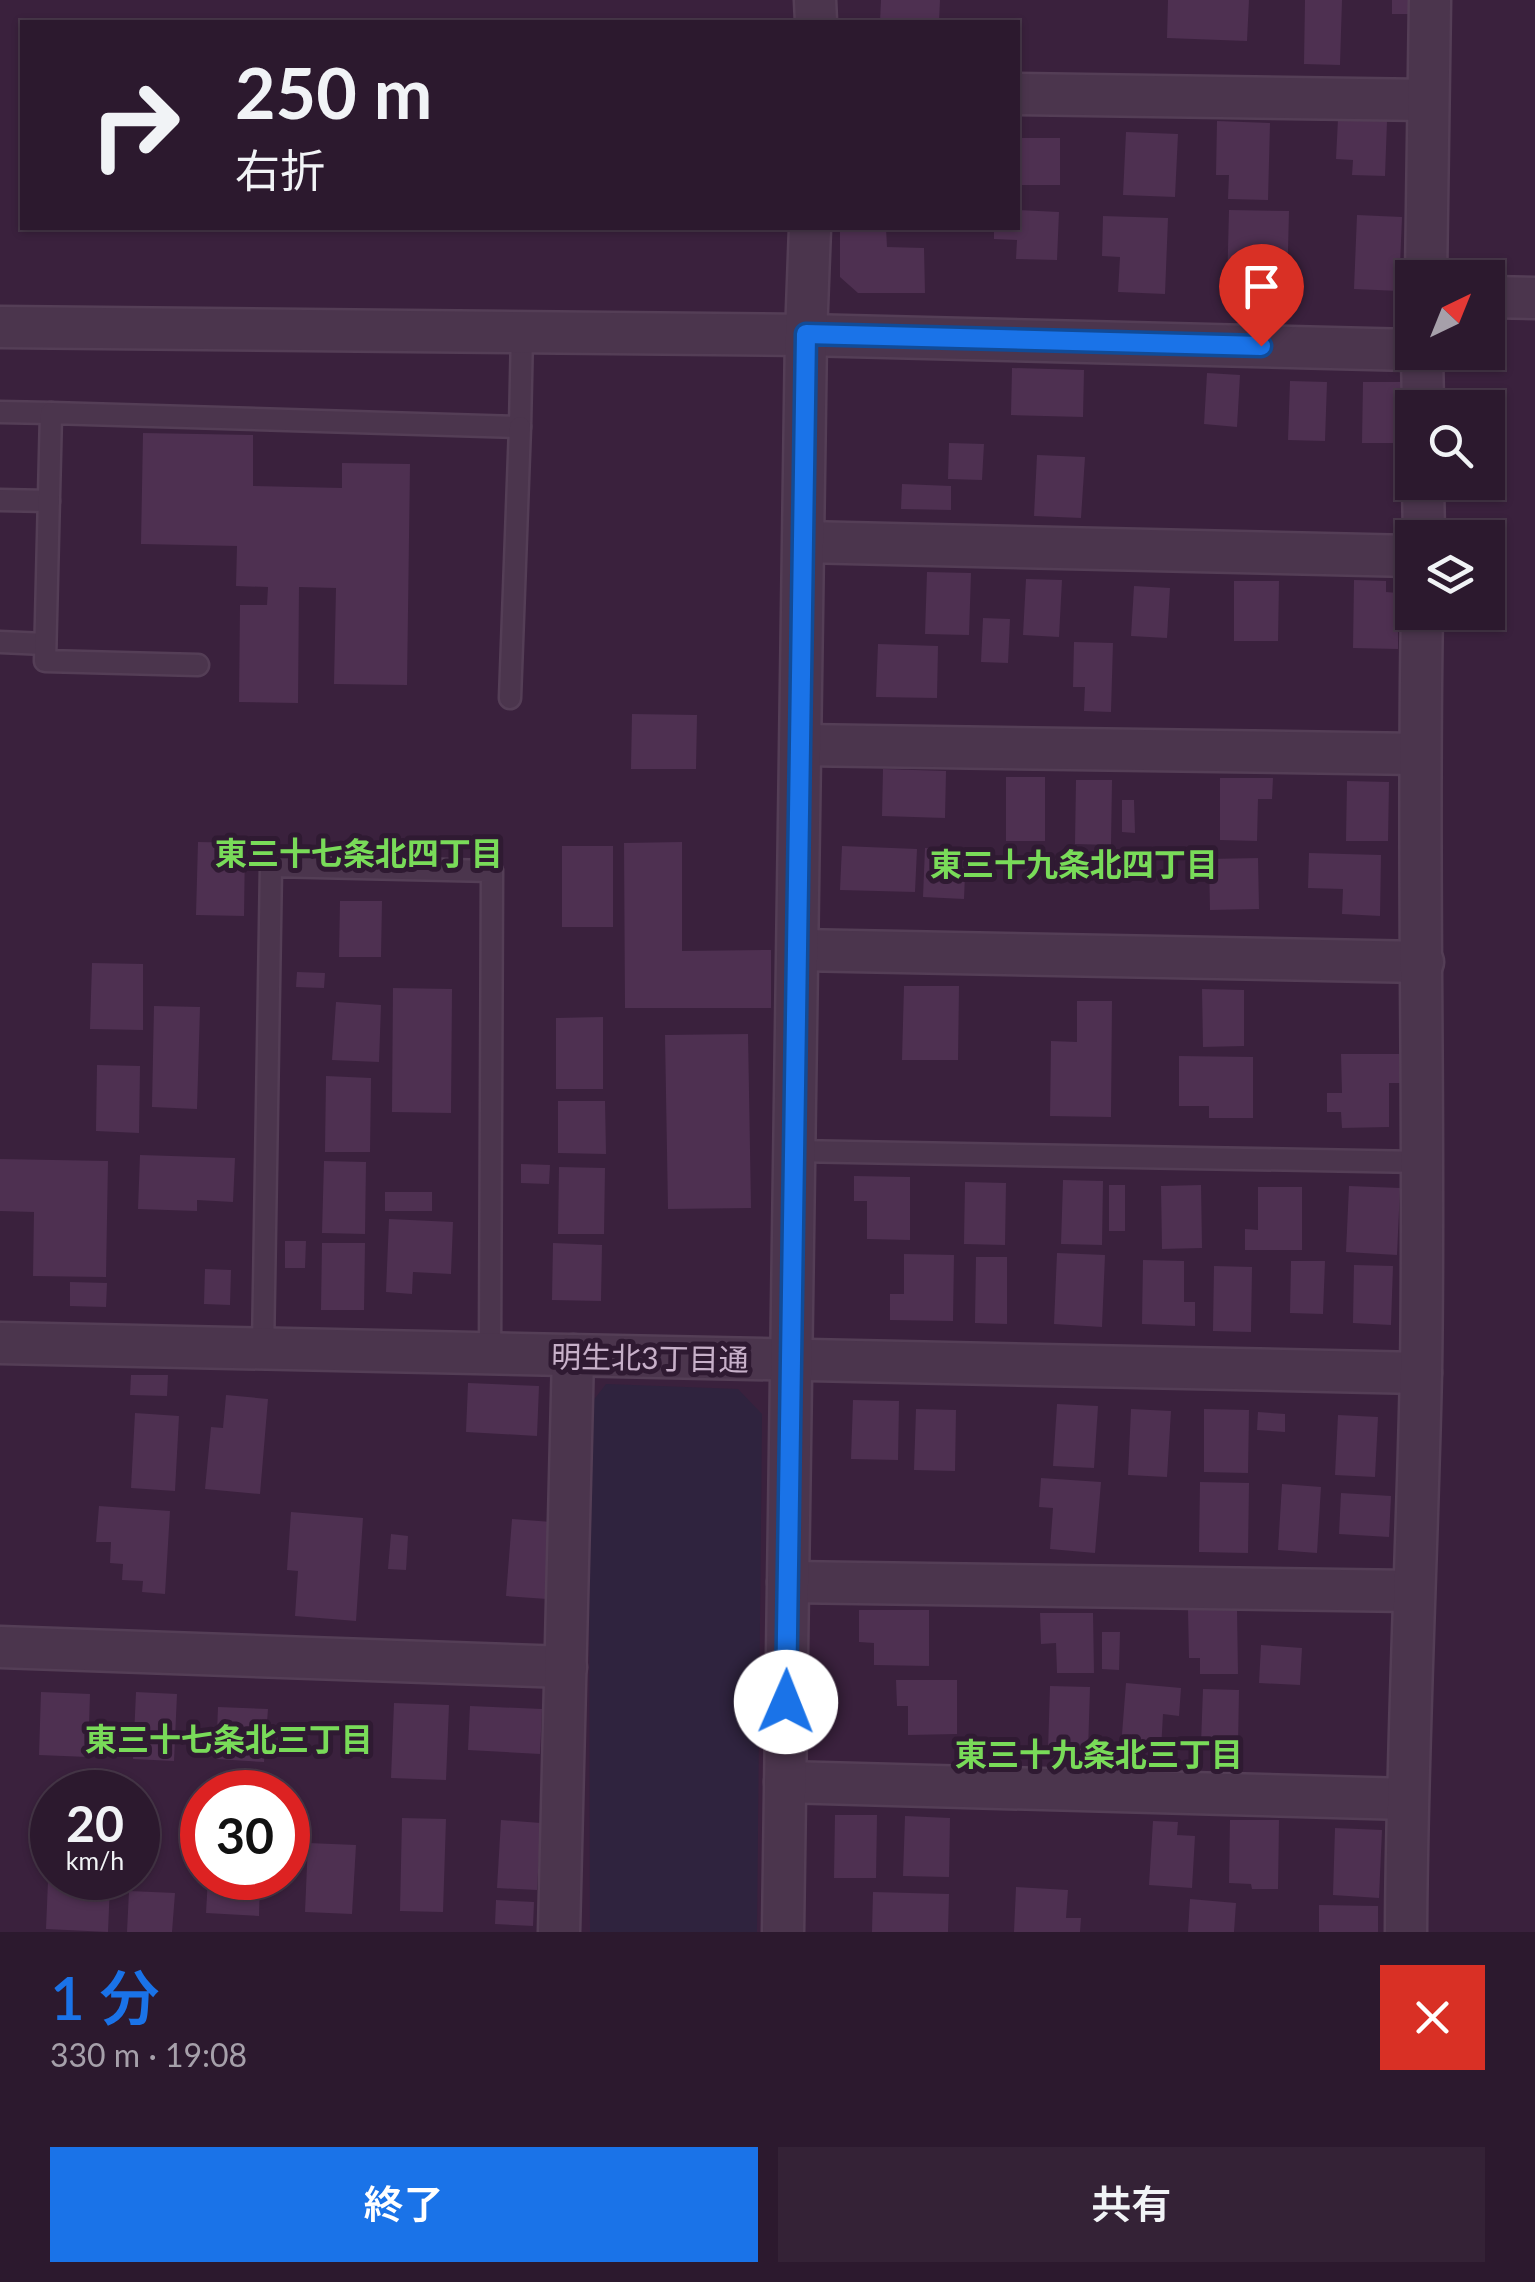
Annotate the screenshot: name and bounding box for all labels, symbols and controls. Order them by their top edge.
text: 250 m [235,50,432,134]
icon: right [70,60,200,190]
text: 右折 [235,143,325,197]
pin [1219,244,1304,347]
icon: arrive [1234,259,1289,314]
north arrow [1395,260,1505,370]
map controls [1395,260,1505,630]
button: search [1395,390,1505,500]
button: layers [1395,520,1505,630]
district label: 東三十七条北四丁目 [215,833,503,872]
district label: 東三十九条北四丁目 [930,844,1218,883]
street label: 明生北3丁目通 [551,1337,749,1377]
position arrow [734,1650,838,1754]
district label: 東三十七条北三丁目 [85,1719,373,1758]
district label: 東三十九条北三丁目 [955,1734,1243,1773]
speed limit sign: 30 [180,1770,310,1900]
text: 20 [66,1793,124,1853]
text: km/h [66,1845,124,1875]
text: 1 分 [50,1961,160,2033]
button: close [1380,1965,1485,2070]
text: 330 m · 19:08 [50,2035,247,2074]
button: 終了 [50,2147,758,2262]
button: 共有 [778,2147,1485,2262]

